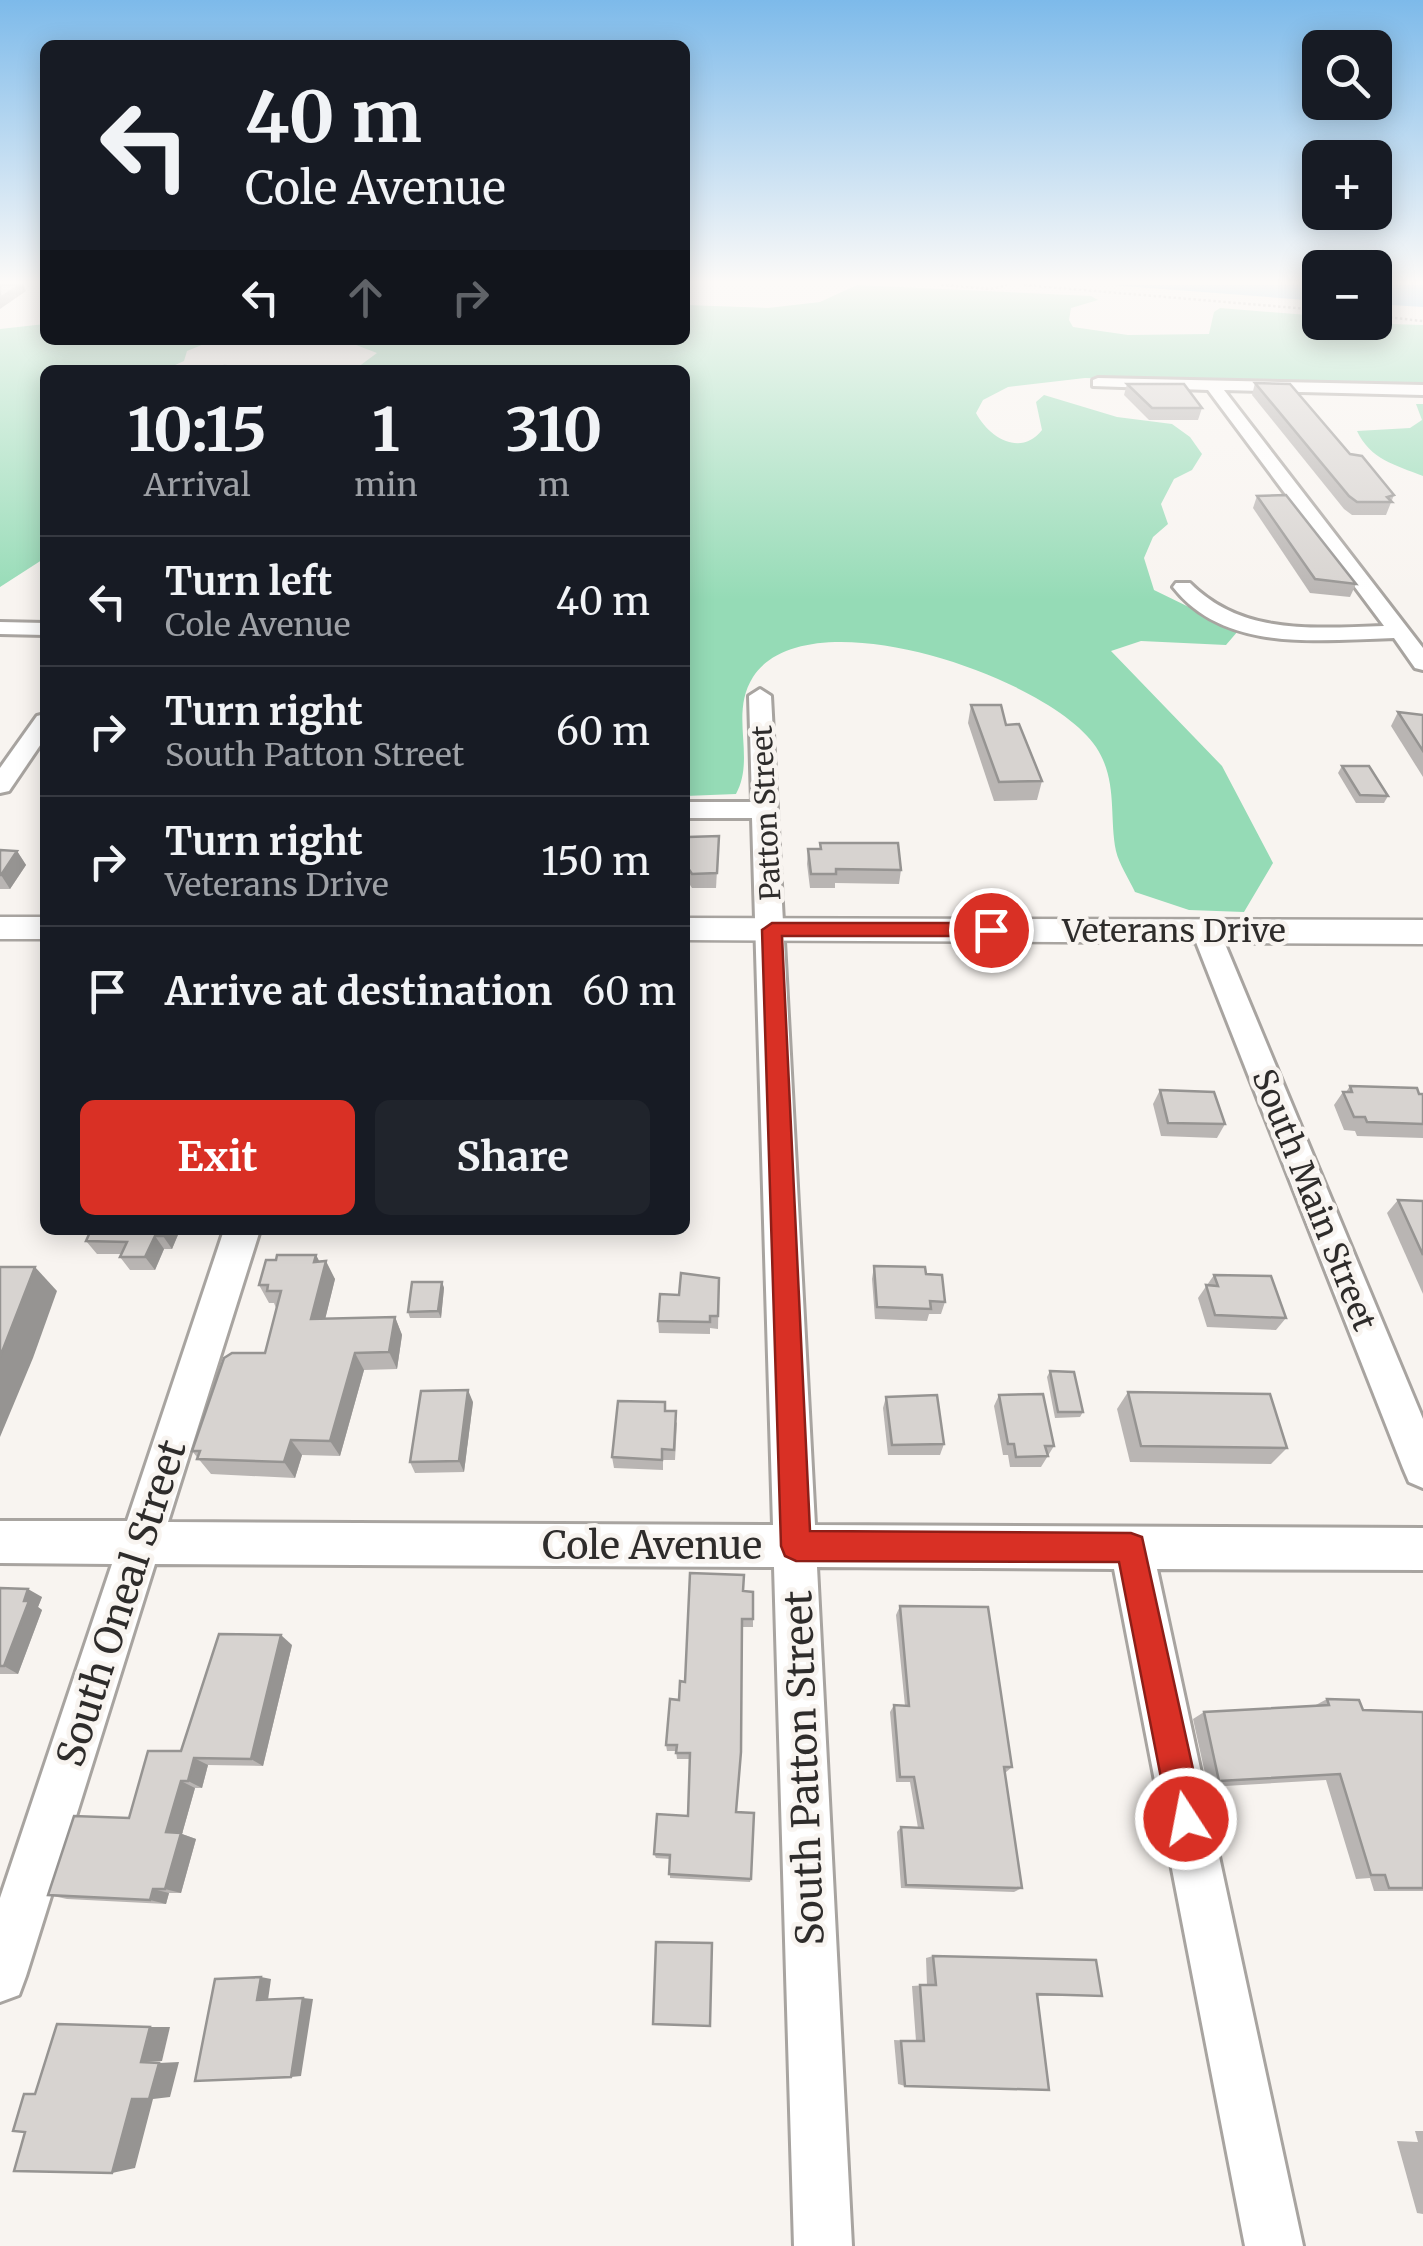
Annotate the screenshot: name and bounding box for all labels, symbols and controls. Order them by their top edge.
map controls [1302,30,1392,340]
button: search [1302,30,1392,120]
text: 40 m [245,73,422,161]
icon: left [80,80,210,210]
button: + [1302,140,1392,230]
text: Cole Avenue [245,160,506,216]
button: − [1302,250,1392,340]
icon: left [233,270,288,325]
icon: ahead [338,270,393,325]
icon: right [443,270,498,325]
text: 10:15 [128,392,267,467]
text: 1 [372,392,400,467]
text: 310 [505,392,602,467]
text: Arrival [144,465,251,505]
text: min [354,465,418,505]
text: m [538,465,570,505]
text: Turn left [165,558,332,605]
icon: left [80,574,135,629]
text: 40 m [556,578,650,625]
text: Cole Avenue [165,605,350,645]
text: Turn right [165,688,363,735]
icon: right [80,704,135,759]
text: 60 m [556,708,650,755]
street label: Patton Street [743,724,789,902]
text: South Patton Street [165,735,464,775]
text: Turn right [165,818,363,865]
icon: right [80,834,135,889]
text: 150 m [541,838,650,885]
text: Veterans Drive [165,865,389,905]
pin [949,888,1034,973]
icon: arrive [964,903,1019,958]
street label: Veterans Drive [1061,911,1286,951]
icon: arrive [80,964,135,1019]
text: Arrive at destination [165,968,552,1015]
text: 60 m [582,968,676,1015]
street label: South Main Street [1243,1063,1385,1337]
button: Exit [80,1100,355,1215]
button: Share [375,1100,650,1215]
street label: South Oneal Street [46,1434,196,1772]
street label: Cole Avenue [542,1522,762,1569]
street label: South Patton Street [774,1589,834,1946]
position arrow [1134,1767,1238,1871]

